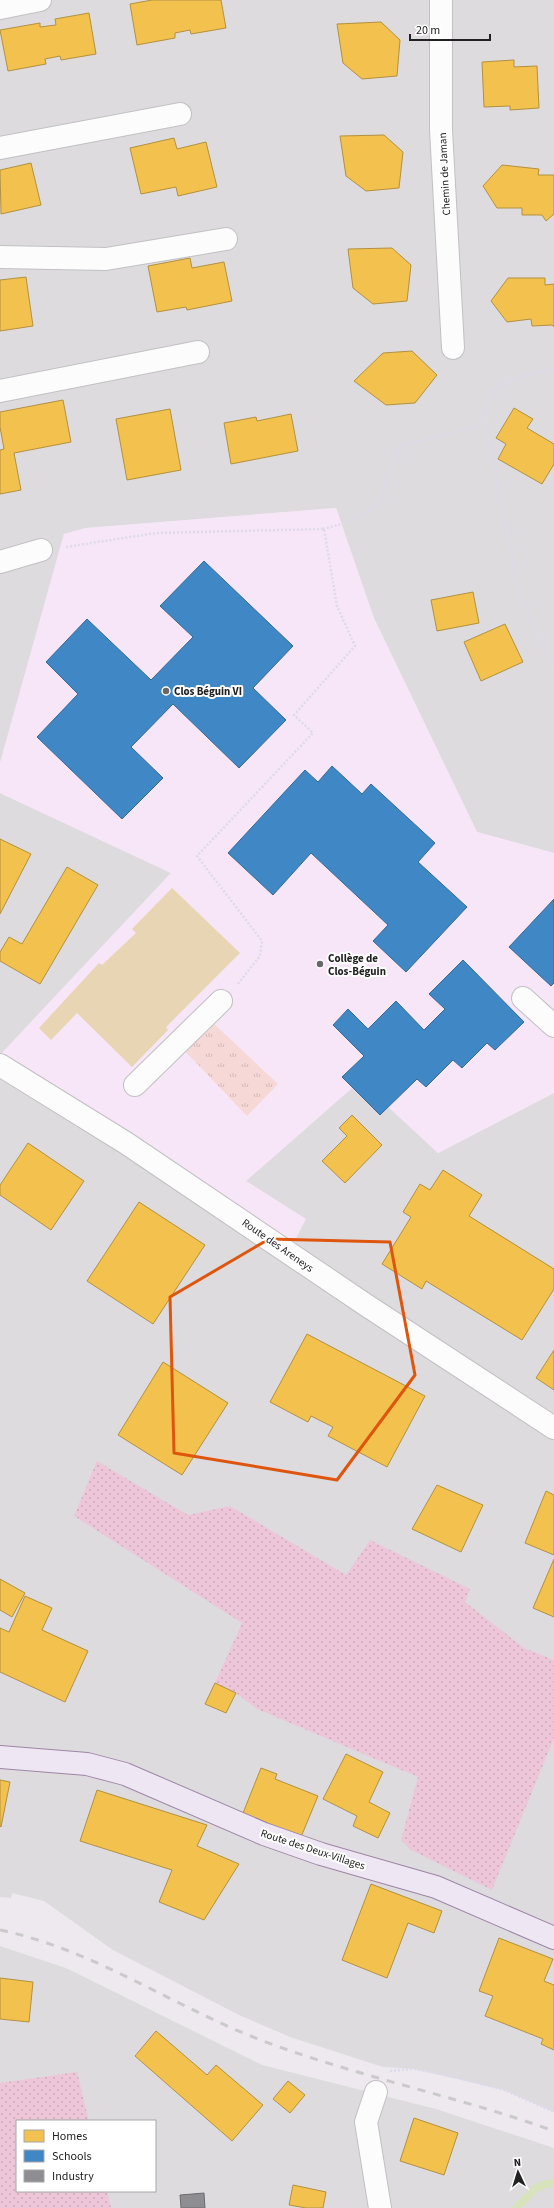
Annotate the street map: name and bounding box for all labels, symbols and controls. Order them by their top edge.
scale bar [410,16,490,42]
text: 20 m [416,22,440,39]
street label: Chemin de Jaman [435,132,454,216]
place label: Clos Béguin VI [174,684,242,699]
marker: Clos Béguin VI [161,686,171,696]
place label: Collège de Clos-Béguin [328,951,386,979]
marker: Collège de Clos-Béguin [315,959,325,969]
street label: Route des Areneys [239,1215,317,1276]
street label: Route des Deux-Villages [259,1826,367,1874]
legend [16,2120,156,2192]
text: Homes [52,2128,87,2145]
text: Schools [52,2148,92,2165]
north arrow [498,2152,538,2192]
text: N [513,2155,522,2170]
text: Industry [52,2168,94,2185]

